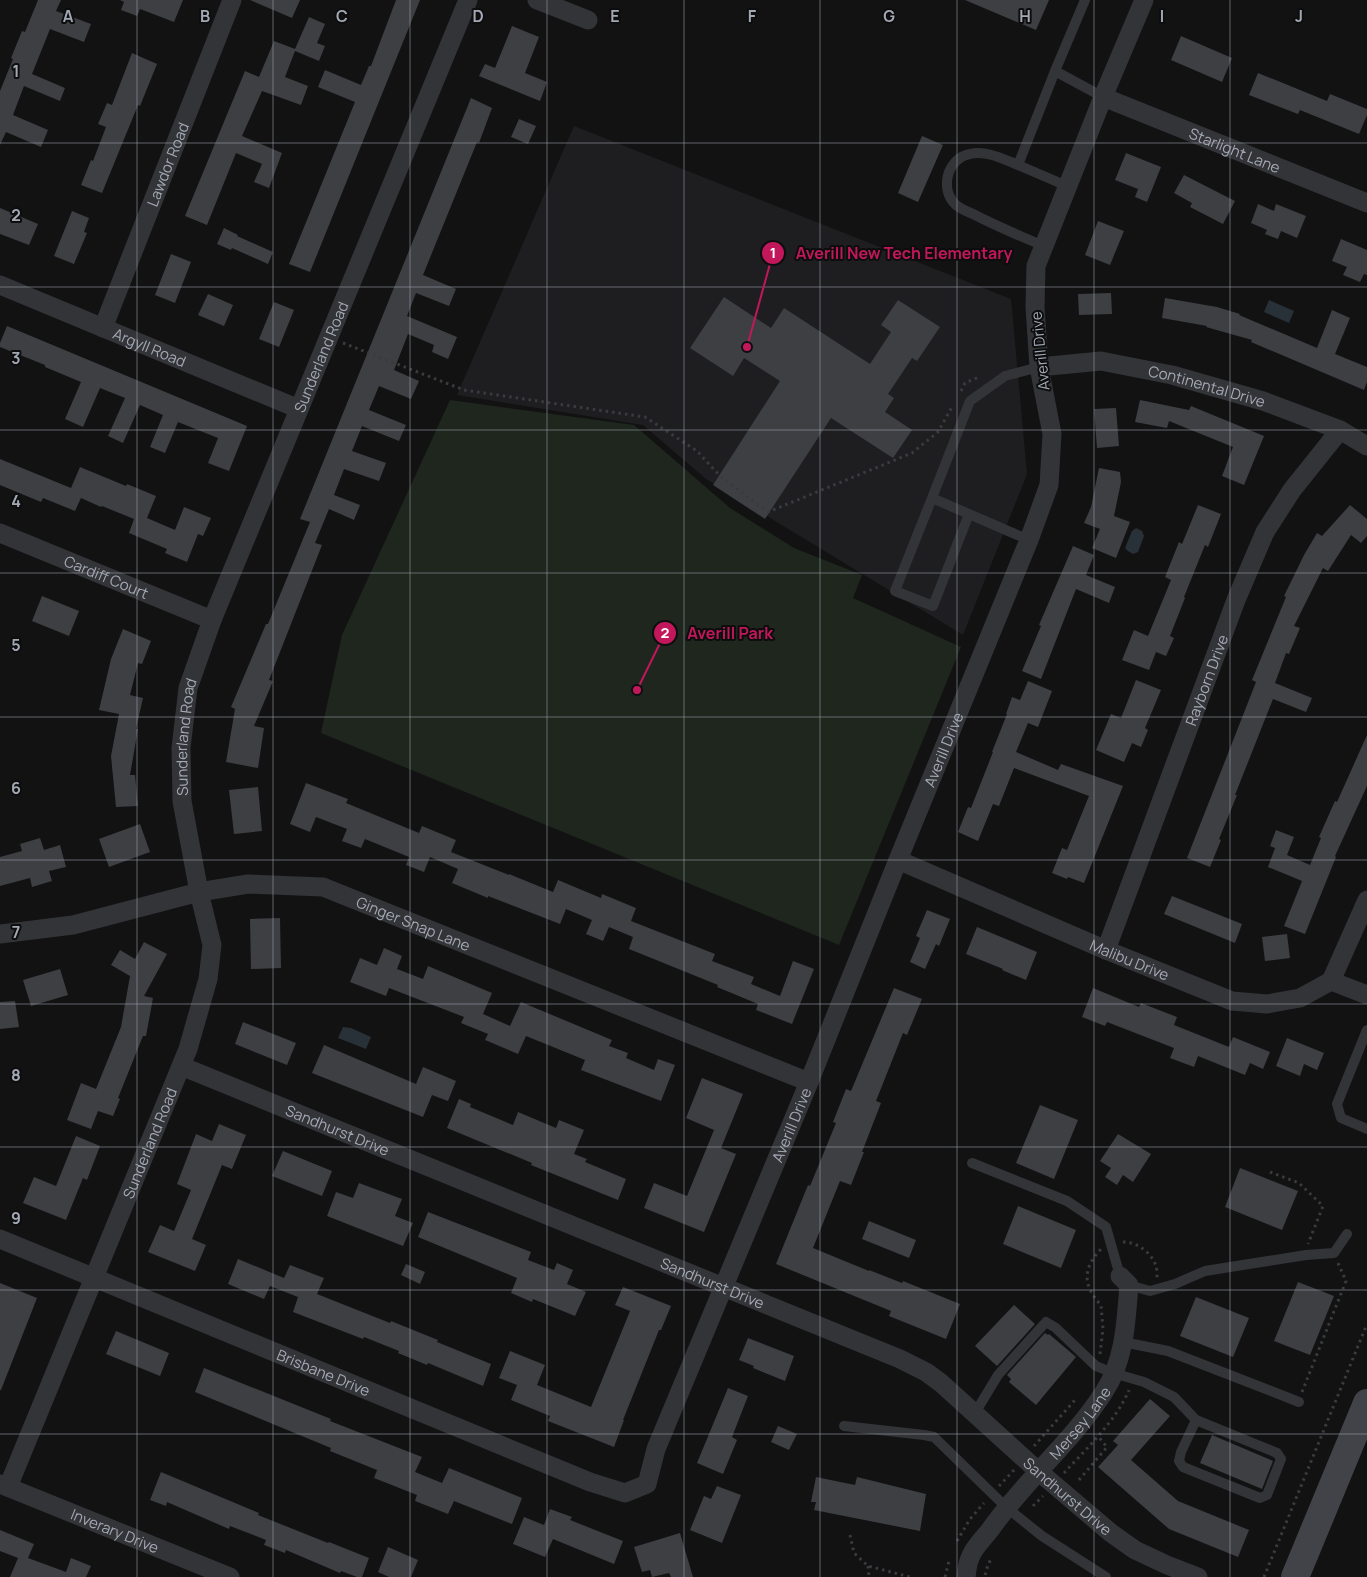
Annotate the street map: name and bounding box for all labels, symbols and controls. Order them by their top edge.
text: A [63,5,74,27]
text: B [200,5,210,27]
text: C [336,5,348,27]
text: D [472,5,484,27]
text: E [610,5,620,27]
text: F [748,5,757,27]
text: G [883,5,895,27]
text: H [1019,5,1031,27]
text: I [1160,5,1164,27]
text: J [1295,5,1303,27]
text: 1 [12,60,20,82]
street label: Lawdor Road [141,119,193,209]
street label: Starlight Lane [1186,122,1284,178]
text: 2 [11,204,21,226]
callout: Averill New Tech Elementary [760,238,1022,269]
text: 1 [770,242,776,263]
text: Averill New Tech Elementary [796,242,1012,264]
street label: Sunderland Road [288,298,353,416]
street label: Averill Drive [1025,310,1055,391]
street label: Argyll Road [110,323,189,372]
text: 3 [11,347,21,369]
street label: Continental Drive [1147,360,1268,412]
text: 4 [11,490,21,512]
street label: Cardiff Court [61,550,152,603]
callout: Averill Park [652,617,783,648]
text: 2 [661,622,670,643]
text: Averill Park [687,622,773,644]
street label: Rayborn Drive [1180,631,1233,728]
text: 5 [11,634,21,656]
street label: Sunderland Road [170,675,201,796]
street label: Averill Drive [919,709,968,790]
text: 6 [11,777,21,799]
street label: Ginger Snap Lane [353,891,474,956]
text: 7 [12,921,20,943]
street label: Malibu Drive [1087,934,1173,985]
text: 8 [11,1064,21,1086]
street label: Sunderland Road [117,1084,182,1202]
street label: Averill Drive [766,1084,816,1165]
street label: Sandhurst Drive [282,1099,393,1160]
text: 9 [11,1207,21,1229]
street label: Sandhurst Drive [658,1252,768,1313]
street label: Brisbane Drive [274,1344,374,1401]
street label: Mersey Lane [1044,1382,1115,1464]
street label: Sandhurst Drive [1019,1452,1117,1540]
street label: Inverary Drive [68,1503,162,1558]

